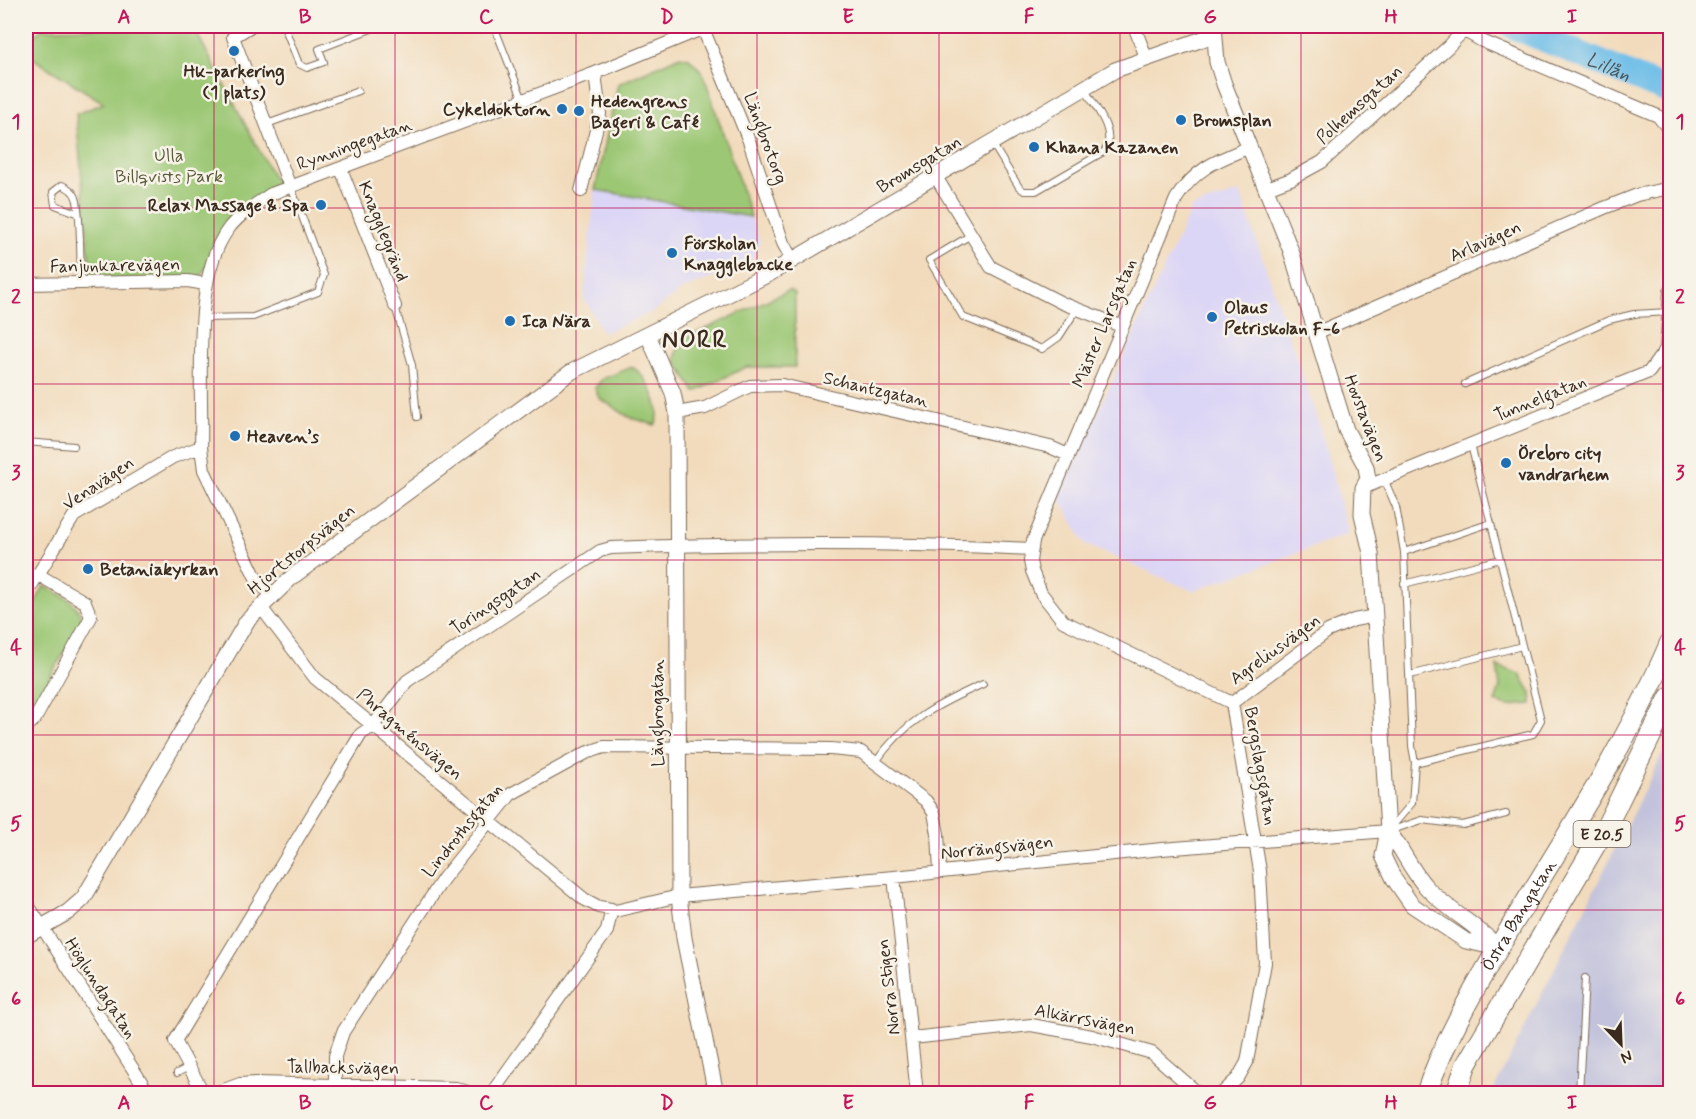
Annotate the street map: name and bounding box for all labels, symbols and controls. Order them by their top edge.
text: A [117,4,131,31]
text: B [299,4,312,31]
text: C [479,4,494,31]
text: D [660,4,674,31]
text: E [842,4,854,31]
text: F [1024,4,1035,31]
text: G [1203,4,1217,31]
text: H [1384,4,1398,31]
text: I [1567,4,1577,31]
marker: Hk-parkering (1 plats) [227,44,241,58]
water label: Lillån [1582,46,1635,89]
place label: Hk-parkering (1 plats) [183,60,285,105]
street label: Polhemsgatan [1311,60,1409,151]
street label: Längbrotorg [735,89,793,188]
place label: Hedengrens Bageri & Café [591,90,699,137]
place label: Cykeldoktorn [443,98,551,122]
marker: Cykeldoktorn [555,102,569,116]
marker: Hedengrens Bageri & Café [572,104,586,118]
text: 1 [12,109,20,136]
place label: Bromsplan [1193,109,1272,133]
text: 1 [1676,109,1684,136]
street label: Rynningegatan [293,113,416,178]
marker: Bromsplan [1174,113,1188,127]
street label: Bromsgatan [873,130,967,200]
place label: Khana Kazanen [1046,136,1178,160]
marker: Khana Kazanen [1027,140,1041,154]
park label: Ulla Billqvists Park [115,144,223,189]
street label: Knagglegränd [351,178,414,286]
place label: Relax Massage & Spa [148,194,309,218]
marker: Relax Massage & Spa [314,198,328,212]
street label: Arlavägen [1446,215,1525,268]
place label: Förskolan Knagglebacke [684,232,793,279]
marker: Förskolan Knagglebacke [665,246,679,260]
street label: Fanjunkarevägen [50,253,180,279]
street label: Mäster Larsgatan [1067,255,1145,392]
text: 2 [11,284,21,311]
text: 2 [1675,284,1685,311]
place label: Olaus Petriskolan F-6 [1224,296,1340,341]
place label: Ica Nära [522,310,591,334]
marker: Olaus Petriskolan F-6 [1205,310,1219,324]
marker: Ica Nära [503,314,517,328]
district label: NORR [662,325,728,356]
street label: Schantzgatan [821,366,931,414]
street label: Tunnelgatan [1491,370,1591,430]
street label: Hovstavägen [1337,371,1393,465]
place label: Heaven’s [247,425,319,449]
marker: Heaven’s [228,429,242,443]
place label: Örebro city vandrarhem [1518,442,1609,487]
street label: Venavägen [58,451,139,517]
marker: Örebro city vandrarhem [1499,456,1513,470]
text: 3 [11,460,21,487]
text: 3 [1675,460,1685,487]
street label: Hjortstorpsvägen [243,499,360,601]
place label: Betaniakyrkan [100,558,219,582]
marker: Betaniakyrkan [81,562,95,576]
street label: Toringsgatan [445,563,546,642]
street label: Agreliusvägen [1225,609,1326,691]
text: 4 [10,635,22,662]
text: 4 [1674,635,1686,662]
street label: Längbrogatan [646,659,672,767]
street label: Phragménsvägen [351,683,467,786]
street label: Bergslagsgatan [1236,705,1282,828]
street label: Lindrothsgatan [417,778,510,884]
text: 5 [10,811,22,838]
text: 5 [1674,811,1686,838]
road number: E 20.5 [1574,821,1630,847]
street label: Norrängsvägen [940,830,1055,868]
street label: Östra Bangatan [1476,855,1563,976]
street label: Höglundagatan [57,933,142,1045]
street label: Norra Stigen [871,938,907,1036]
text: 6 [11,986,21,1013]
text: 6 [1675,986,1685,1013]
street label: Alkärrsvägen [1032,998,1137,1042]
north arrow [1591,1014,1651,1074]
text: N [1617,1045,1635,1068]
street label: Tallbacksvägen [286,1055,400,1081]
text: A [117,1090,131,1117]
text: B [299,1090,312,1117]
text: C [479,1090,494,1117]
text: D [660,1090,674,1117]
text: E [842,1090,854,1117]
text: F [1024,1090,1035,1117]
text: G [1203,1090,1217,1117]
text: H [1384,1090,1398,1117]
text: I [1567,1090,1577,1117]

